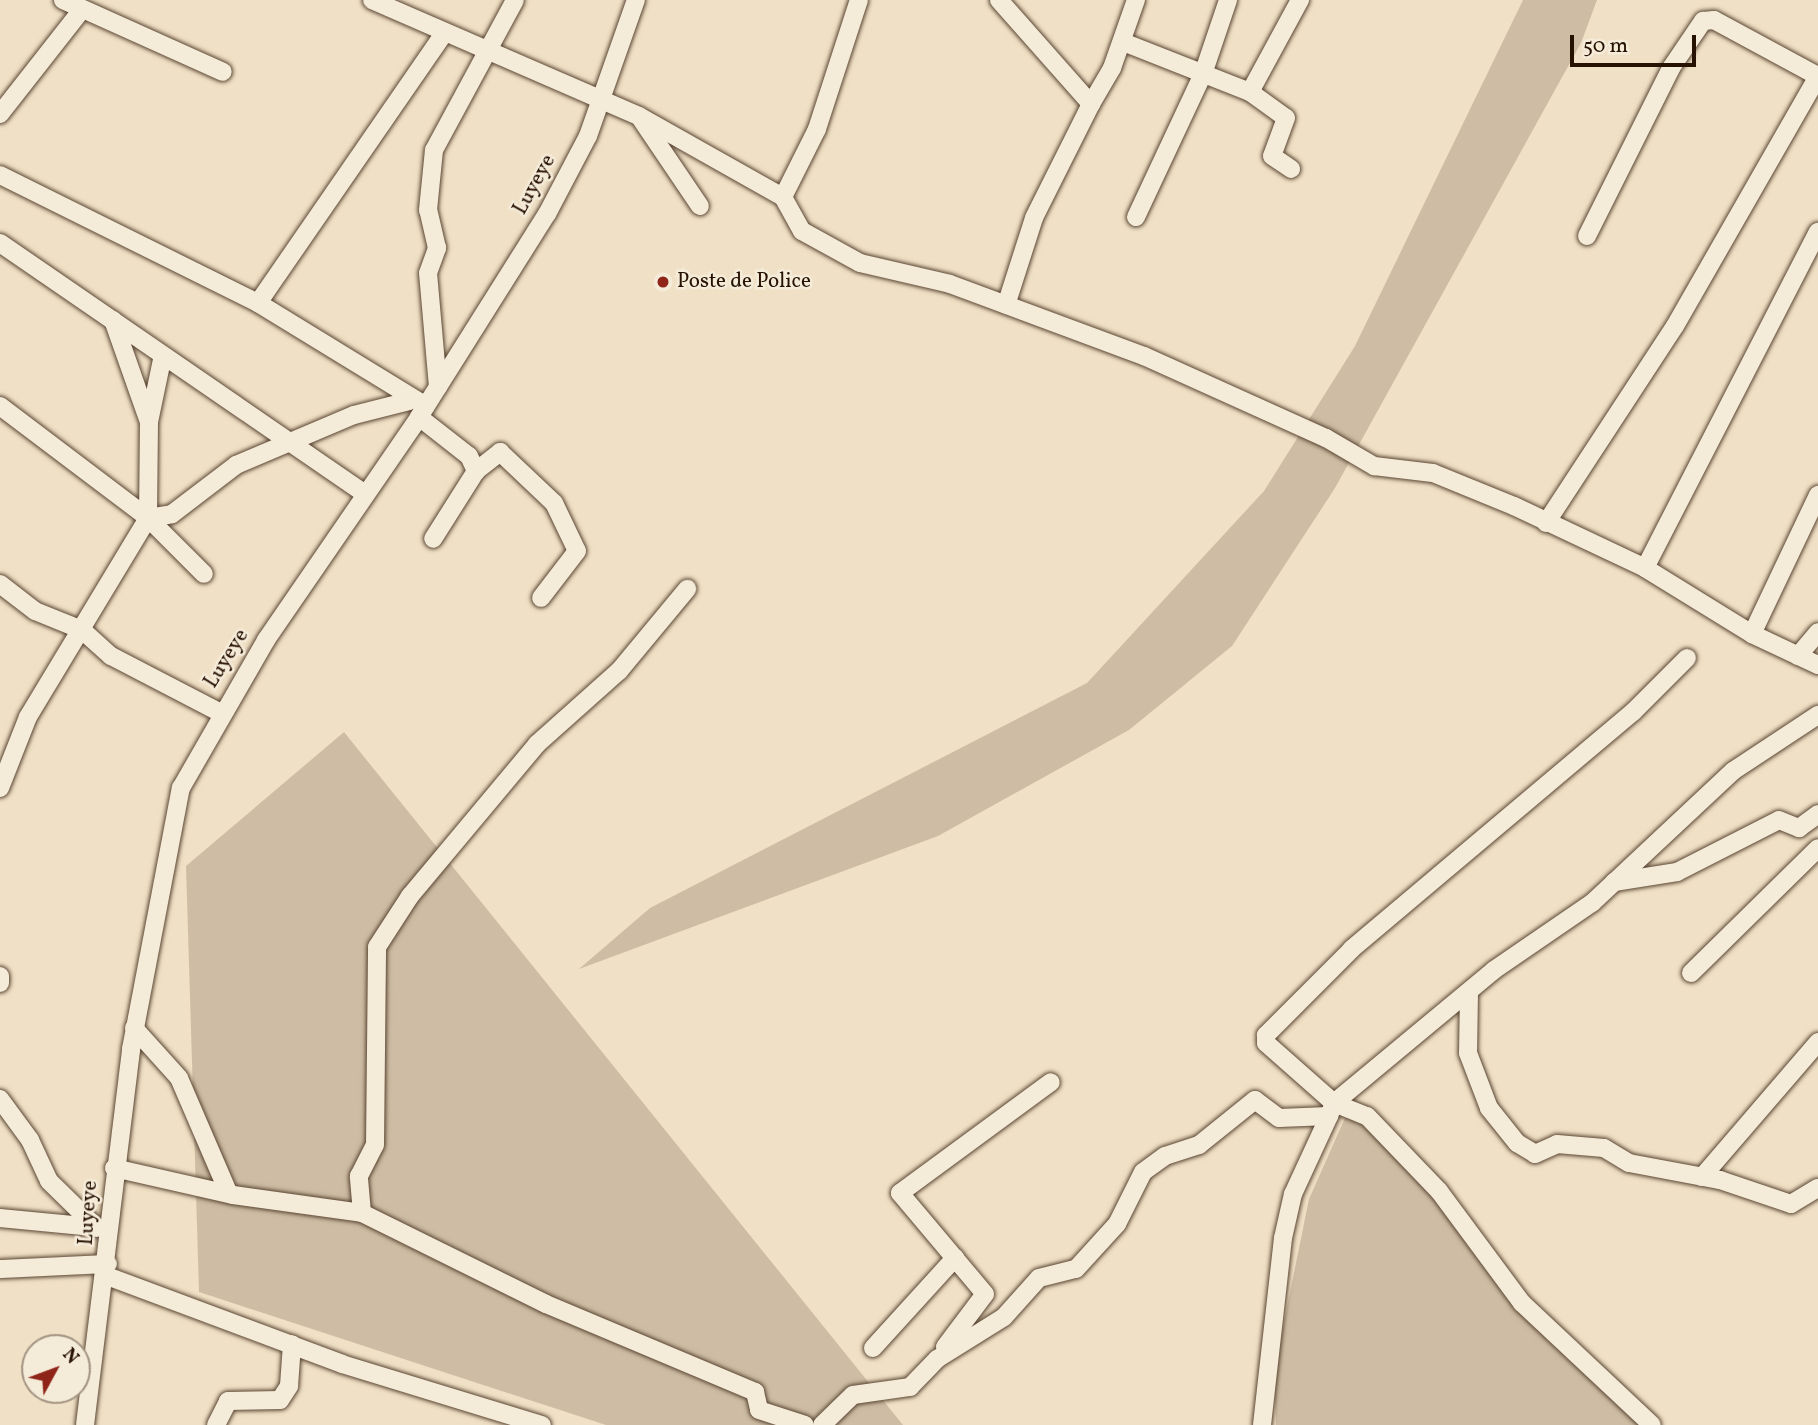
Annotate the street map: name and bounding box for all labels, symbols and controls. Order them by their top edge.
scale bar [1573,21,1699,65]
text: 50 m [1583,32,1628,61]
street label: Luyeye [508,150,562,220]
place label: Poste de Police [677,269,811,295]
marker: Poste de Police [655,274,671,290]
street label: Luyeye [199,625,255,693]
street label: Luyeye [74,1180,104,1246]
north arrow [21,1334,91,1404]
text: N [56,1343,85,1370]

